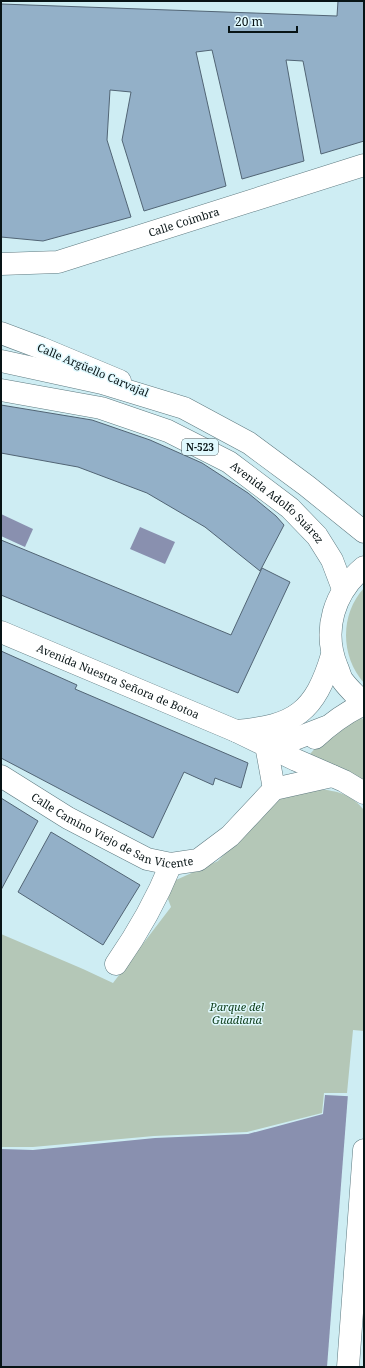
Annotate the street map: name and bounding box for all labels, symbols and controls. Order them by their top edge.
scale bar [229,8,297,34]
text: 20 m [235,13,263,30]
street label: Calle Coimbra [146,203,221,240]
street label: Calle Argüello Carvajal [35,339,152,400]
road number: N-523 [182,439,218,455]
street label: Avenida Adolfo Suárez [228,458,328,546]
street label: Avenida Nuestra Señora de Botoa [35,640,202,722]
street label: Calle Camino Viejo de San Vicente [29,789,194,871]
park label: Parque del Guadiana [209,999,265,1027]

